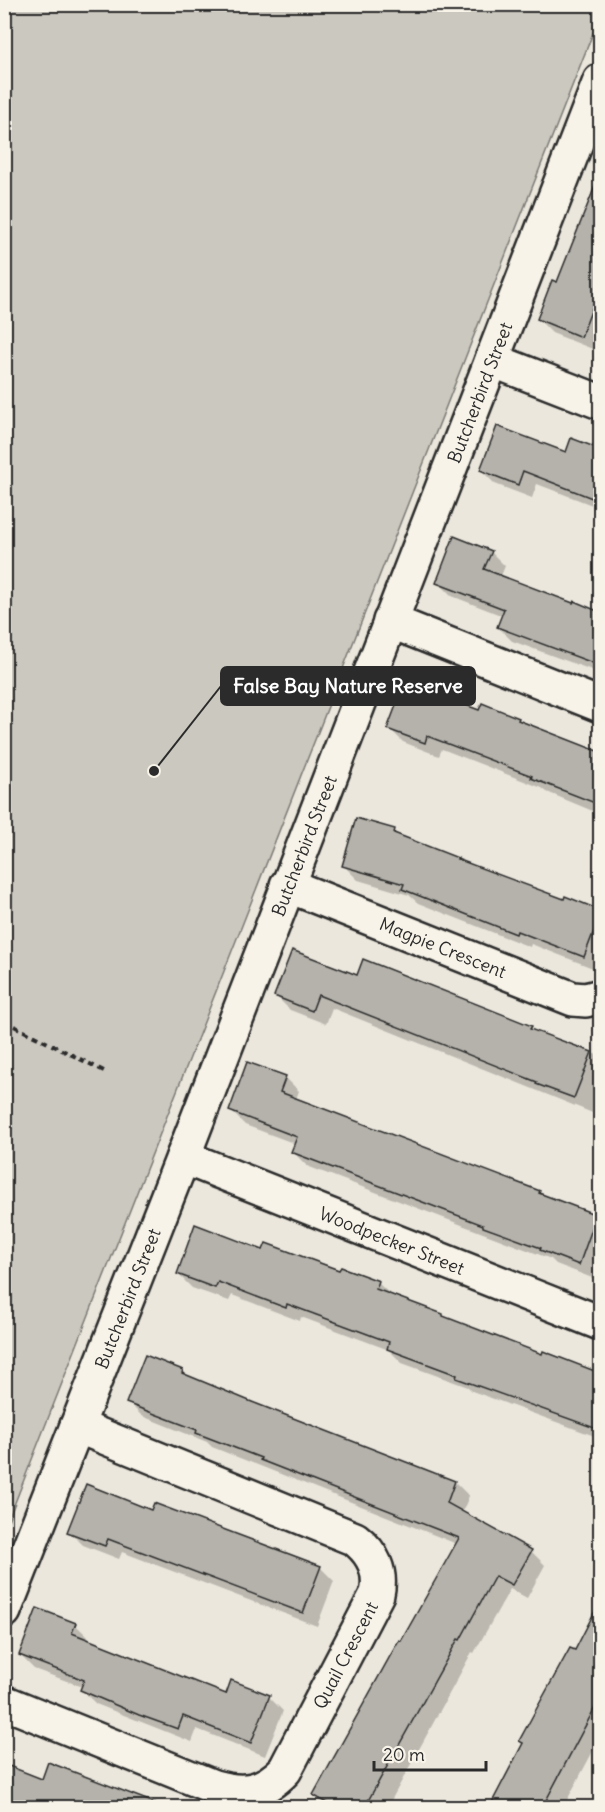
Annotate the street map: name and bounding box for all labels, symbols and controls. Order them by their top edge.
street label: Butcherbird Street [442,319,517,466]
callout: False Bay Nature Reserve [221,667,475,705]
text: False Bay Nature Reserve [233,673,463,698]
street label: Butcherbird Street [266,772,341,919]
street label: Magpie Crescent [376,912,510,983]
street label: Woodpecker Street [316,1201,468,1279]
street label: Butcherbird Street [89,1225,165,1372]
street label: Quail Crescent [308,1597,383,1713]
scale bar [374,1734,486,1772]
text: 20 m [383,1743,425,1766]

